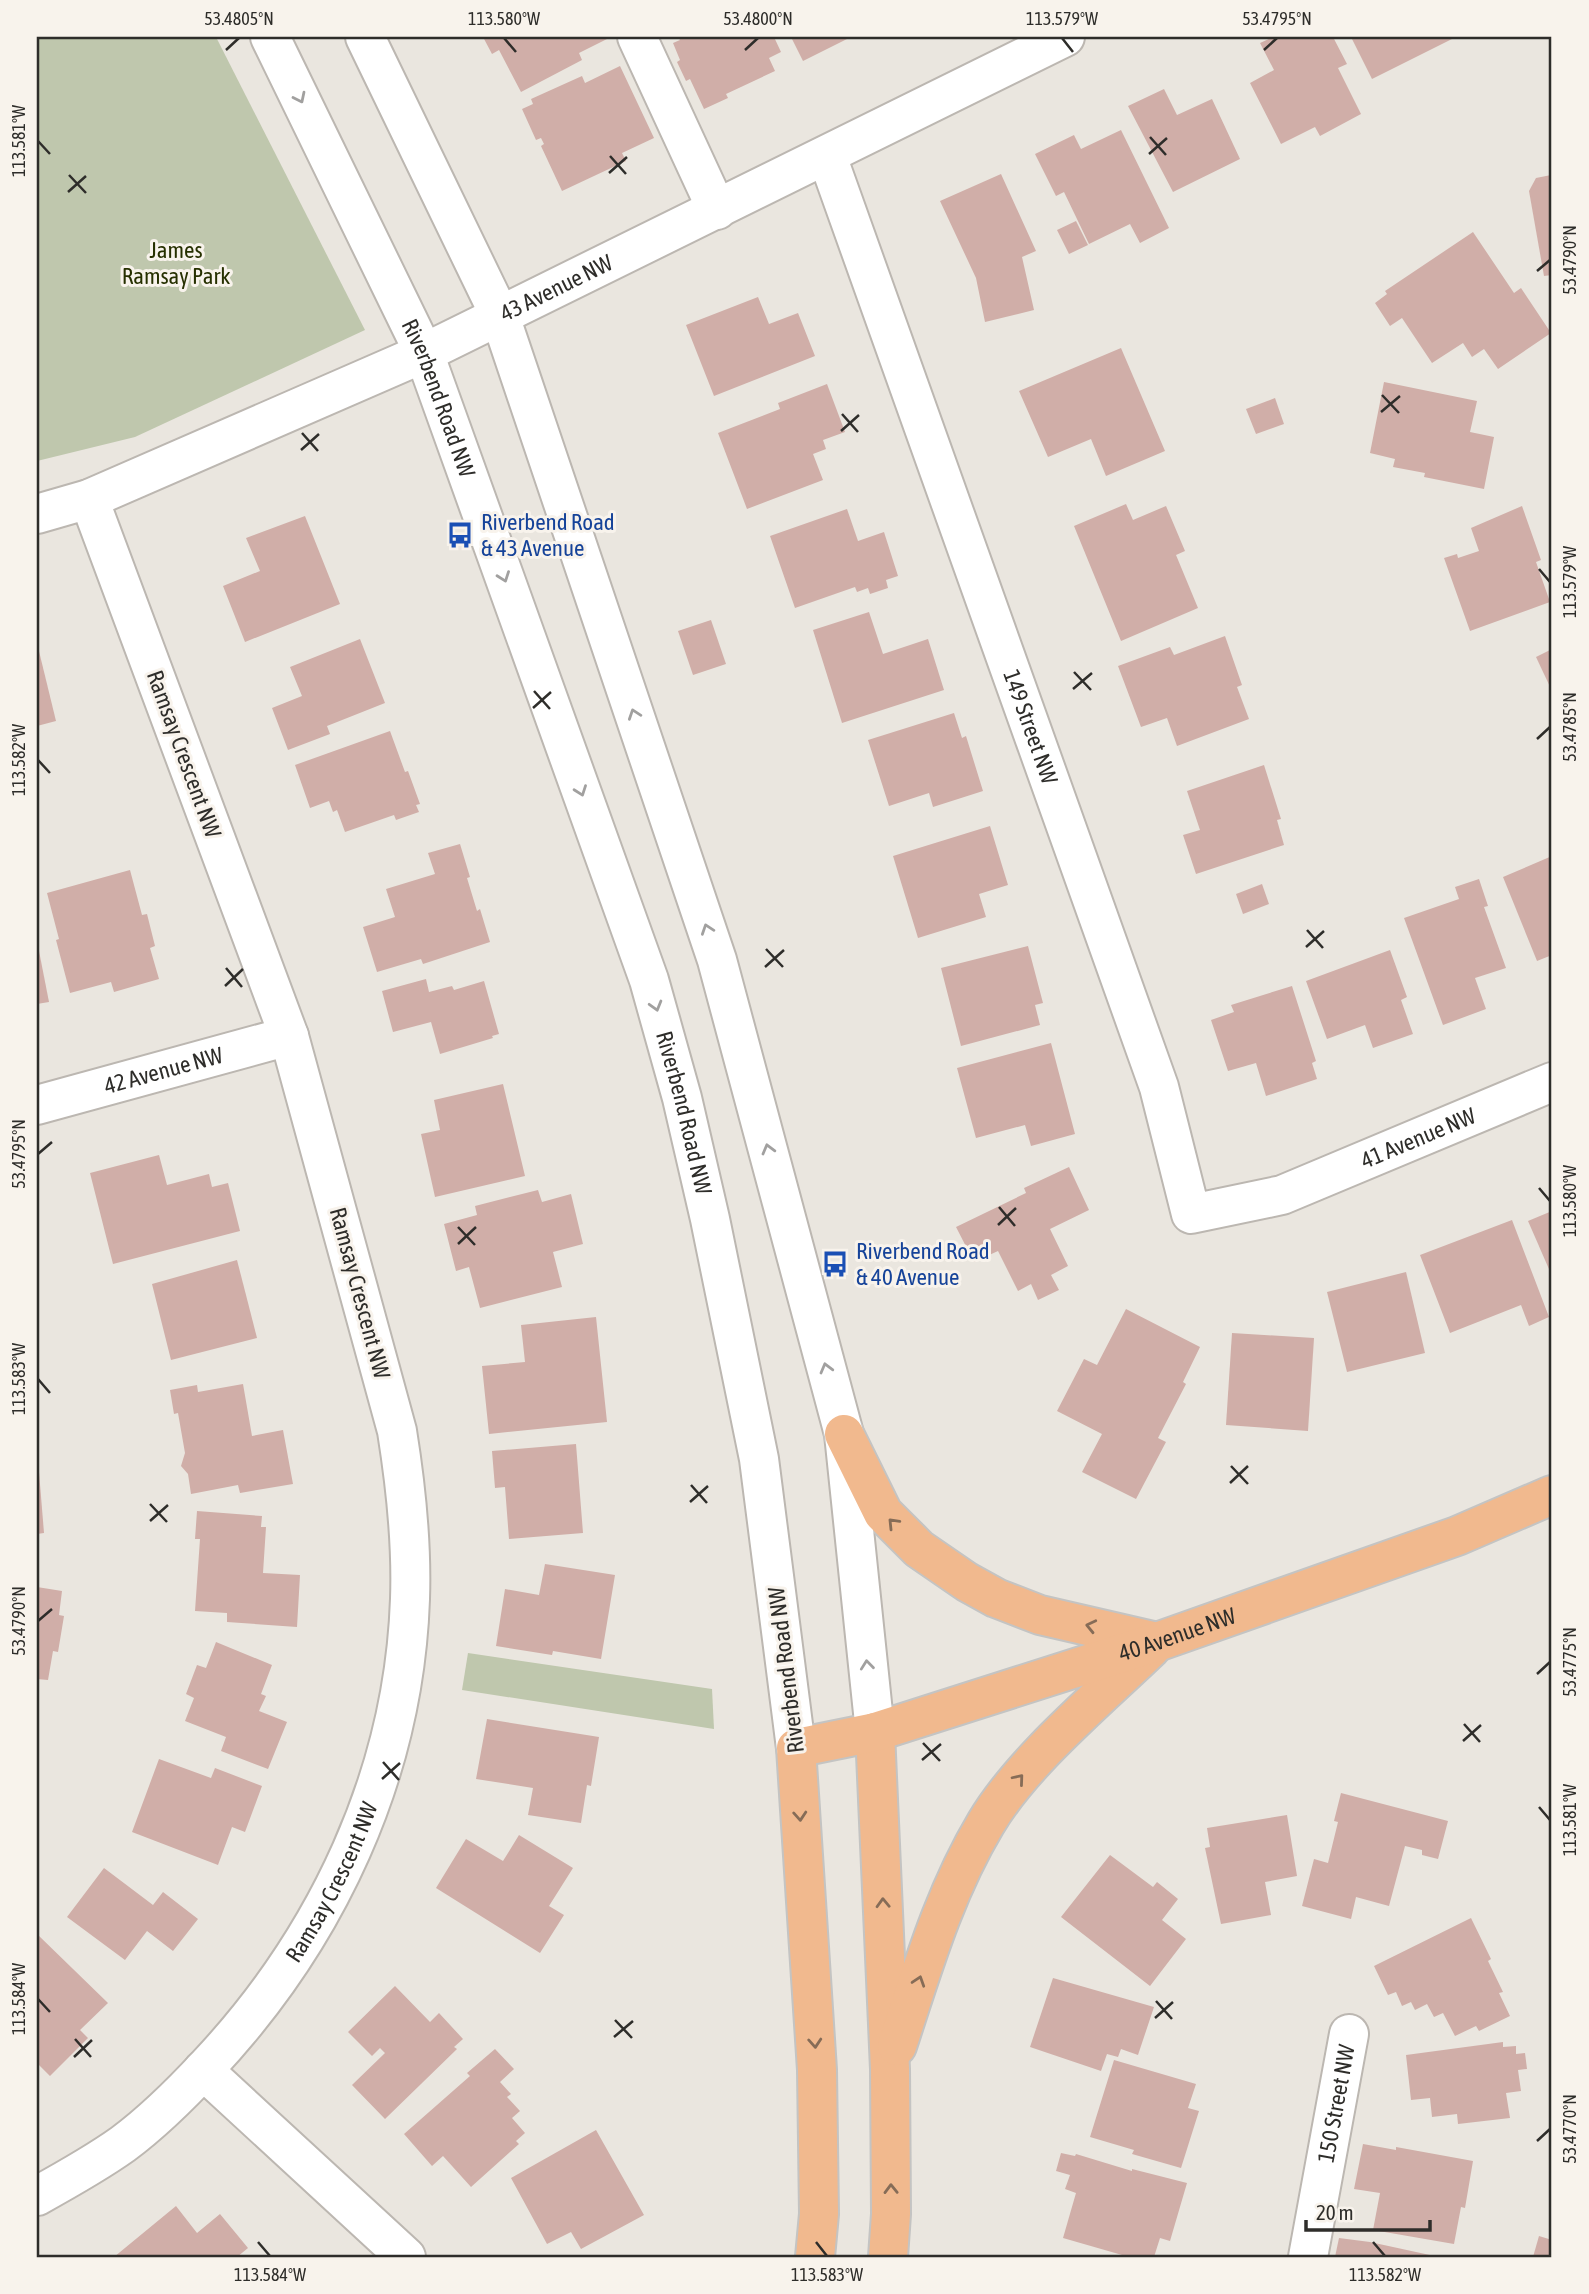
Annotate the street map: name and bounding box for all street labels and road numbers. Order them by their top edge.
street label: 43 Avenue NW [496,249,617,326]
street label: Riverbend Road NW [396,315,481,481]
street label: 149 Street NW [998,666,1063,788]
street label: Ramsay Crescent NW [142,667,226,841]
street label: Riverbend Road NW [651,1028,717,1197]
street label: 42 Avenue NW [101,1042,226,1099]
street label: 41 Avenue NW [1357,1102,1480,1174]
street label: Ramsay Crescent NW [325,1205,395,1382]
street label: Riverbend Road NW [763,1585,809,1755]
street label: 40 Avenue NW [1115,1602,1239,1666]
street label: Ramsay Crescent NW [280,1798,383,1967]
street label: 150 Street NW [1313,2042,1360,2165]

